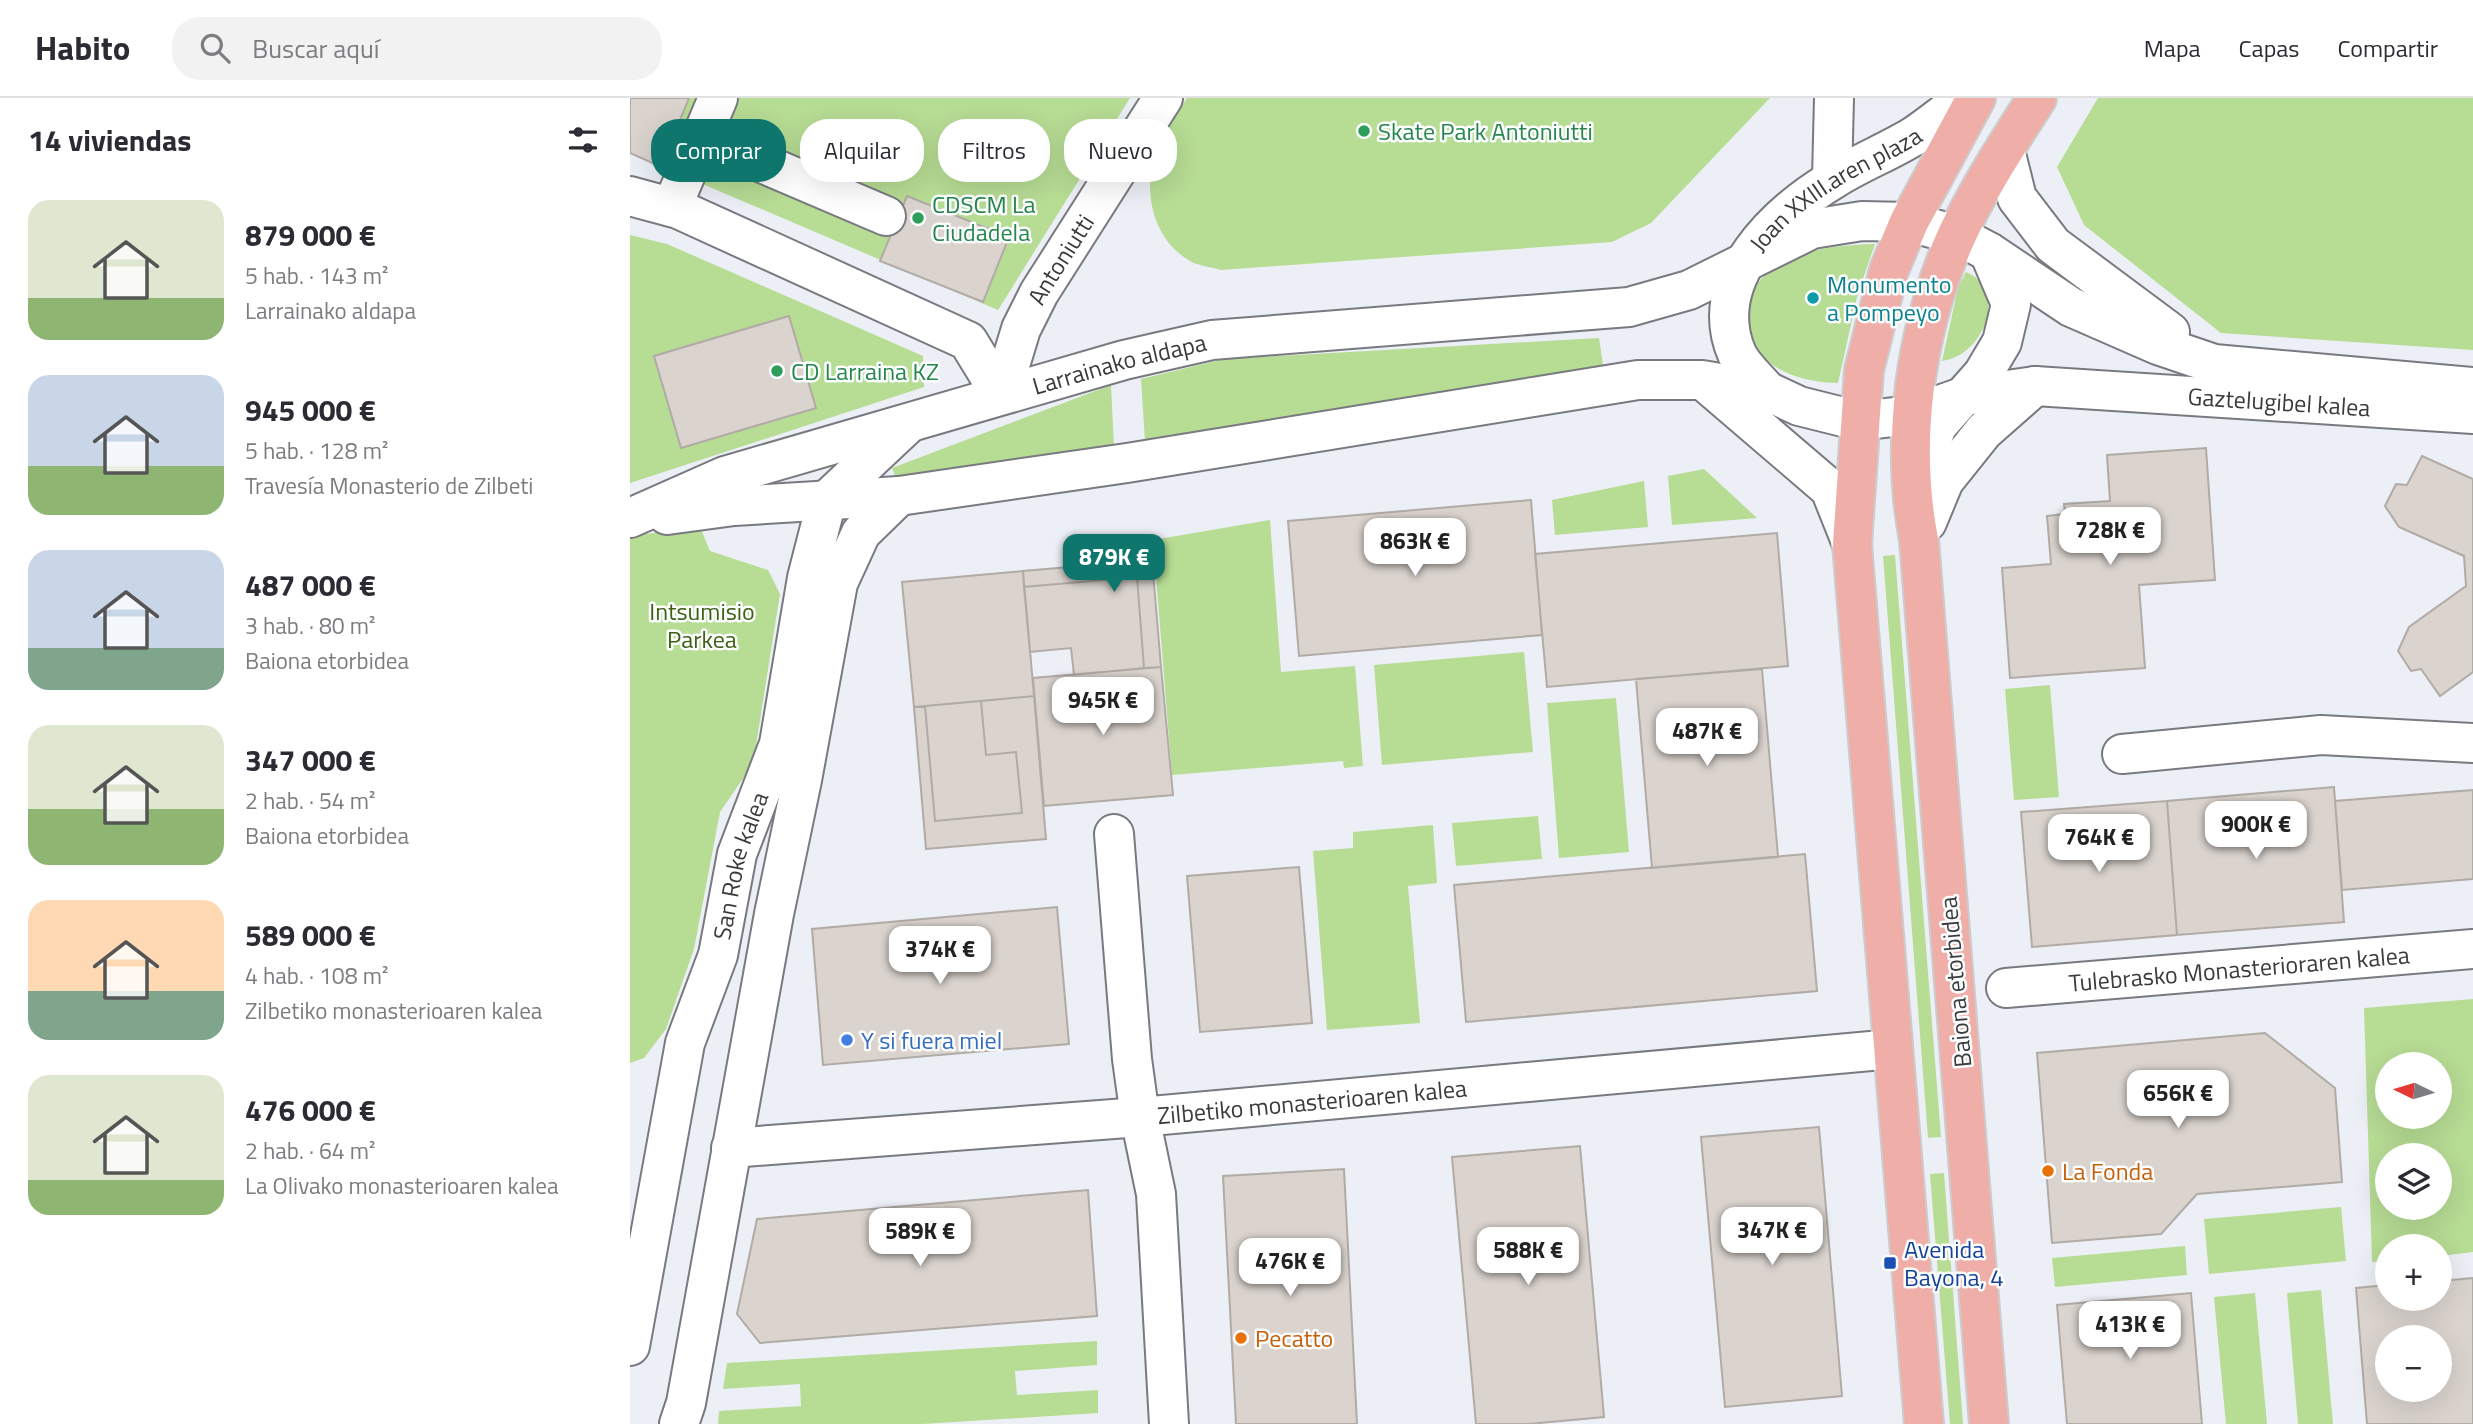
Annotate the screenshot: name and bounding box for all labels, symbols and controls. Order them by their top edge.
search box [172,17,662,80]
text: Habito [35,23,130,73]
icon: search [196,29,234,67]
text: Buscar aquí [252,29,379,68]
text: Mapa [2144,30,2201,66]
text: Capas [2239,30,2299,66]
text: Compartir [2337,30,2438,66]
place label: Skate Park Antoniutti [1378,113,1593,149]
text: 14 viviendas [28,117,191,163]
street label: Joan XXIII.aren plaza [1740,118,1929,259]
chip: Comprar [651,119,786,182]
chip: Alquilar [800,119,924,182]
chip: Filtros [938,119,1050,182]
chip: Nuevo [1064,119,1177,182]
icon: filters [564,121,602,159]
marker: Skate Park Antoniutti [1356,123,1372,139]
place label: CDSCM La Ciudadela [932,186,1036,250]
street label: Antoniutti [1018,207,1103,311]
marker: CDSCM La Ciudadela [910,210,926,226]
text: 879 000 € [245,212,376,258]
icon: home [84,228,168,312]
text: 5 hab. · 143 m² [245,258,388,293]
place label: Monumento a Pompeyo [1827,266,1951,330]
marker: Monumento a Pompeyo [1805,290,1821,306]
text: Larrainako aldapa [245,293,416,328]
street label: Larrainako aldapa [1028,324,1210,404]
place label: CD Larraina KZ [791,353,939,389]
marker: CD Larraina KZ [769,363,785,379]
street label: Gaztelugibel kalea [2187,378,2372,425]
text: 945 000 € [245,387,376,433]
icon: home [84,403,168,487]
text: 5 hab. · 128 m² [245,433,388,468]
text: Travesía Monasterio de Zilbeti [245,468,533,503]
pin: 728K € [2053,508,2167,567]
text: 728K € [2075,512,2145,547]
pin: 863K € [1358,518,1472,578]
text: 863K € [1380,523,1450,558]
pin: 879K € [1057,534,1171,594]
text: 879K € [1079,539,1149,574]
text: 487 000 € [245,562,376,608]
icon: home [84,578,168,662]
park label: Intsumisio Parkea [649,593,755,657]
text: 3 hab. · 80 m² [245,608,375,643]
text: Baiona etorbidea [245,643,409,678]
pin: 945K € [1046,678,1160,737]
text: 945K € [1068,682,1138,717]
pin: 487K € [1650,708,1764,768]
text: 487K € [1672,713,1742,748]
text: 347 000 € [245,737,376,783]
icon: home [84,753,168,837]
text: 2 hab. · 54 m² [245,783,375,818]
street label: San Roke kalea [703,786,777,943]
pin: 900K € [2199,802,2313,861]
text: 900K € [2221,806,2291,841]
pin: 764K € [2042,814,2156,874]
text: Baiona etorbidea [245,818,409,853]
text: 764K € [2064,819,2134,854]
street label: Baiona etorbidea [1930,895,1980,1069]
text: 589 000 € [245,912,376,958]
pin: 374K € [883,926,997,986]
icon: home [84,928,168,1012]
text: 374K € [905,931,975,966]
street label: Tulebrasko Monasterioraren kalea [2067,936,2411,1001]
text: 4 hab. · 108 m² [245,958,388,993]
text: Zilbetiko monasterioaren kalea [245,993,542,1028]
place label: Y si fuera miel [861,1022,1002,1058]
marker: Y si fuera miel [839,1032,855,1048]
north arrow [2375,1052,2452,1129]
map controls [2375,1052,2452,1402]
street label: Zilbetiko monasterioaren kalea [1156,1070,1468,1133]
pin: 656K € [2121,1070,2235,1130]
text: 656K € [2143,1075,2213,1110]
text: 476 000 € [245,1087,376,1133]
icon: home [84,1103,168,1187]
text: 2 hab. · 64 m² [245,1133,375,1168]
button: layers [2375,1143,2452,1220]
place label: La Fonda [2062,1153,2153,1189]
marker: La Fonda [2040,1163,2056,1179]
text: La Olivako monasterioaren kalea [245,1168,558,1203]
pin: 589K € [863,1208,977,1268]
pin: 347K € [1715,1208,1829,1267]
text: 347K € [1737,1212,1807,1247]
text: 589K € [885,1213,955,1248]
pin: 588K € [1471,1228,1585,1287]
place label: Avenida Bayona, 4 [1904,1231,2004,1295]
text: 588K € [1493,1232,1563,1267]
button: + [2375,1234,2452,1311]
pin: 476K € [1233,1238,1347,1298]
text: 476K € [1255,1243,1325,1278]
marker: Avenida Bayona, 4 [1882,1255,1898,1271]
pin: 413K € [2073,1302,2187,1361]
text: 413K € [2095,1306,2165,1341]
place label: Pecatto [1255,1320,1333,1356]
button: − [2375,1325,2452,1402]
marker: Pecatto [1233,1330,1249,1346]

